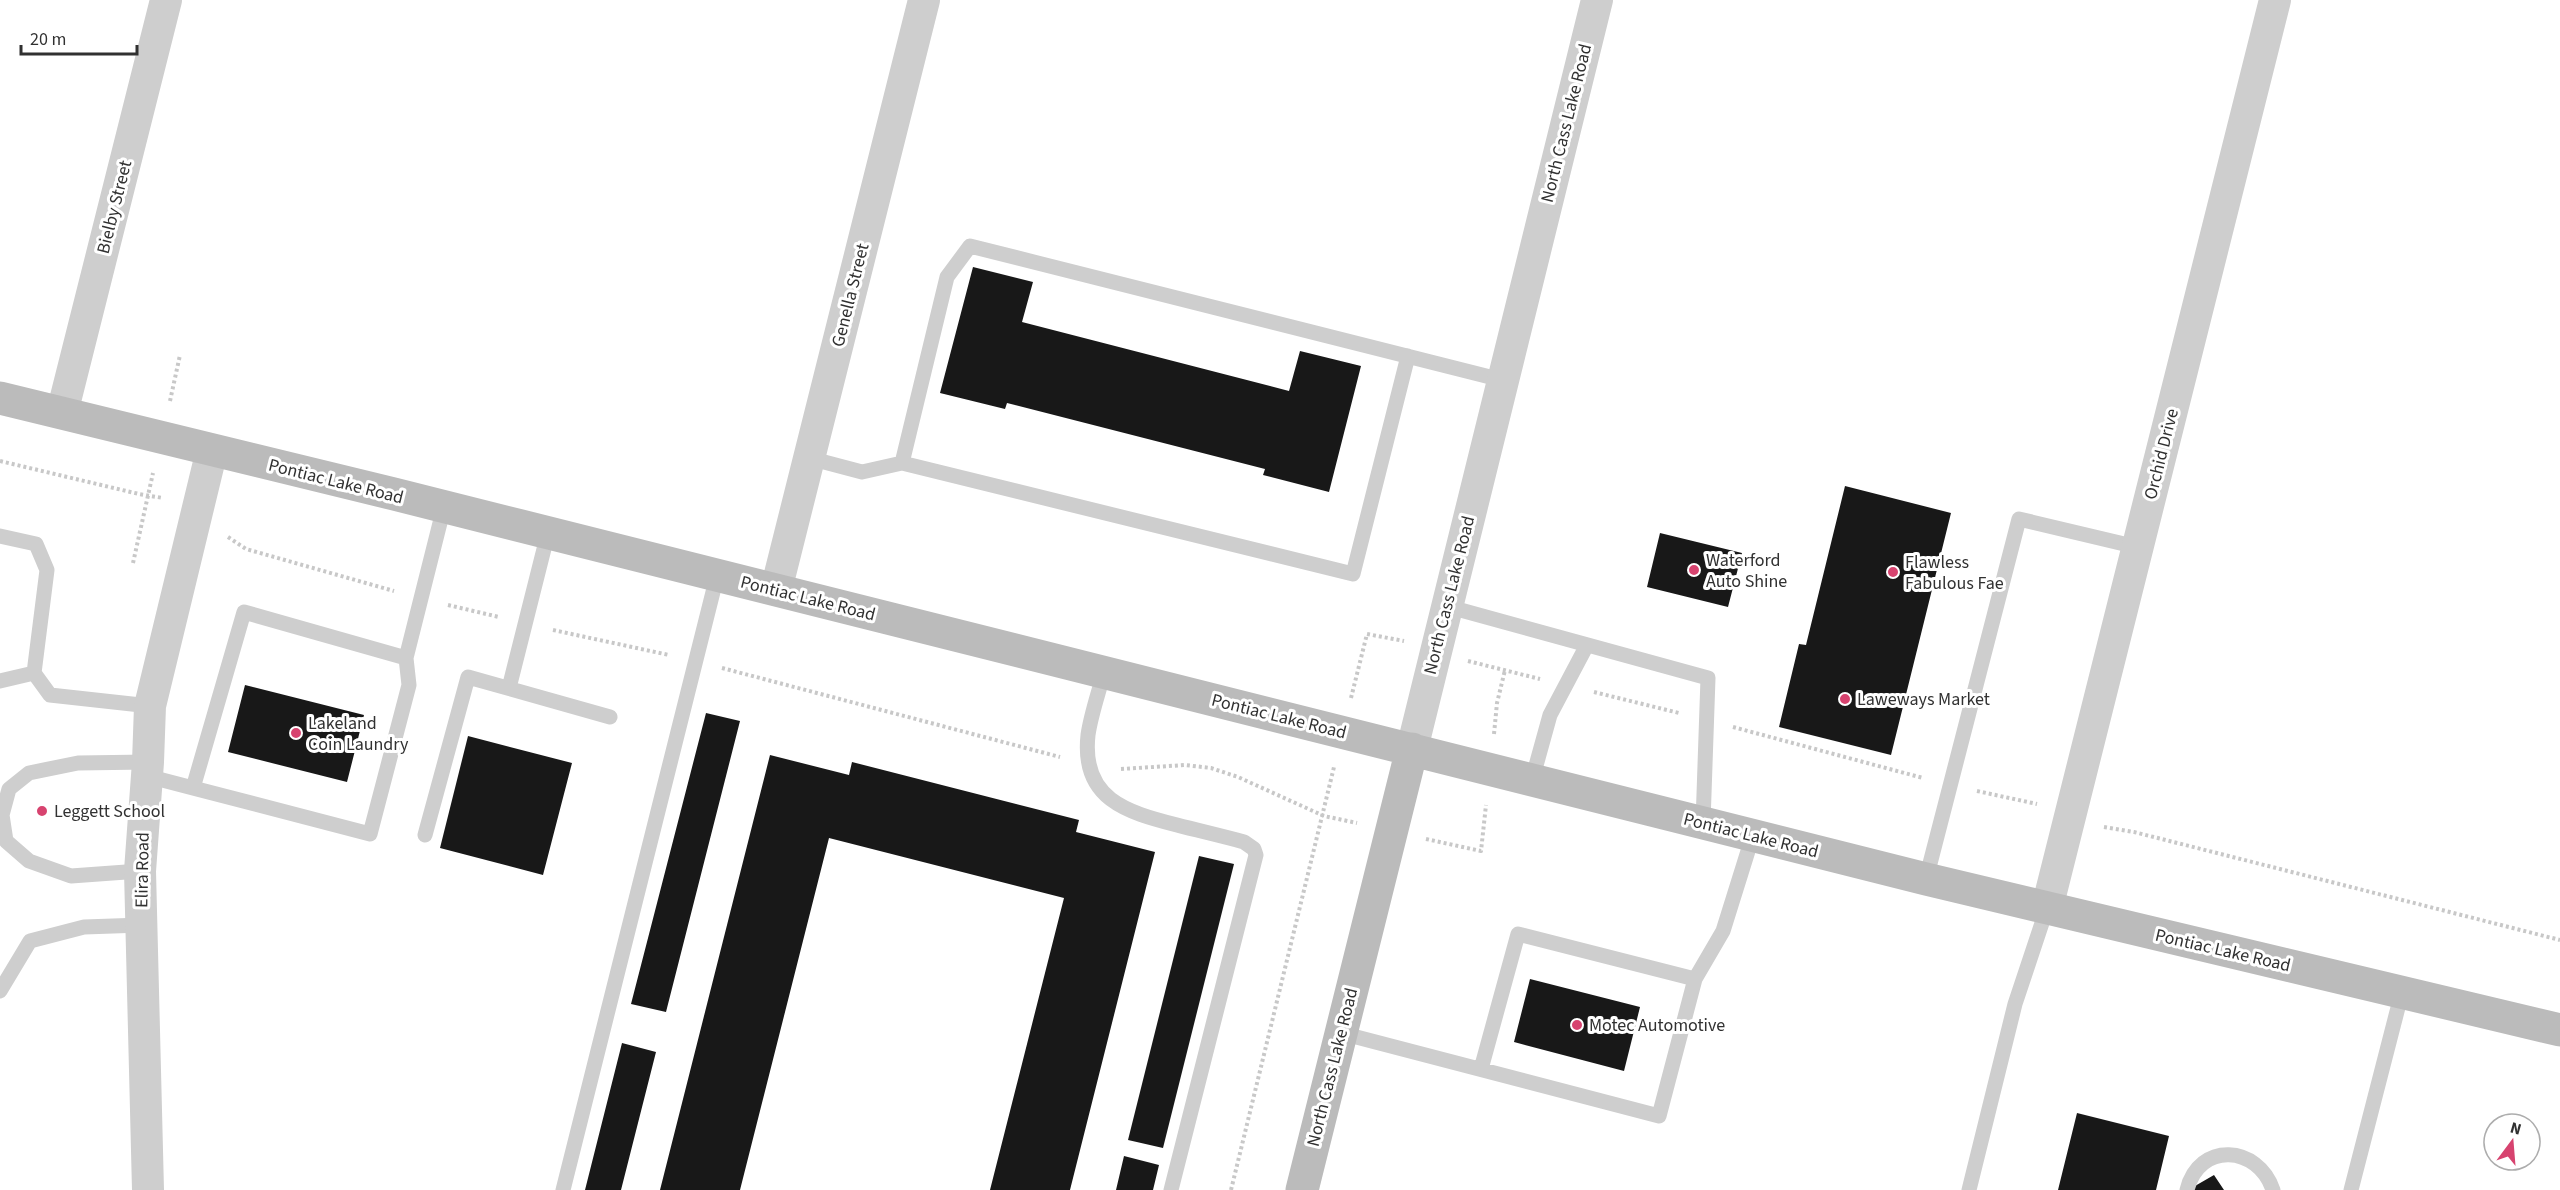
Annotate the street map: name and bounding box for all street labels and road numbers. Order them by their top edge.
street label: North Cass Lake Road [1535,41,1598,205]
street label: Bielby Street [91,158,138,256]
street label: Genella Street [826,241,875,349]
street label: Orchid Drive [2138,406,2185,502]
street label: Pontiac Lake Road [266,453,406,510]
street label: North Cass Lake Road [1418,513,1481,677]
street label: Pontiac Lake Road [738,570,878,627]
street label: Pontiac Lake Road [1209,688,1349,745]
street label: Pontiac Lake Road [1681,807,1821,864]
street label: Elira Road [129,832,156,908]
street label: Pontiac Lake Road [2153,923,2293,978]
street label: North Cass Lake Road [1301,985,1364,1149]

